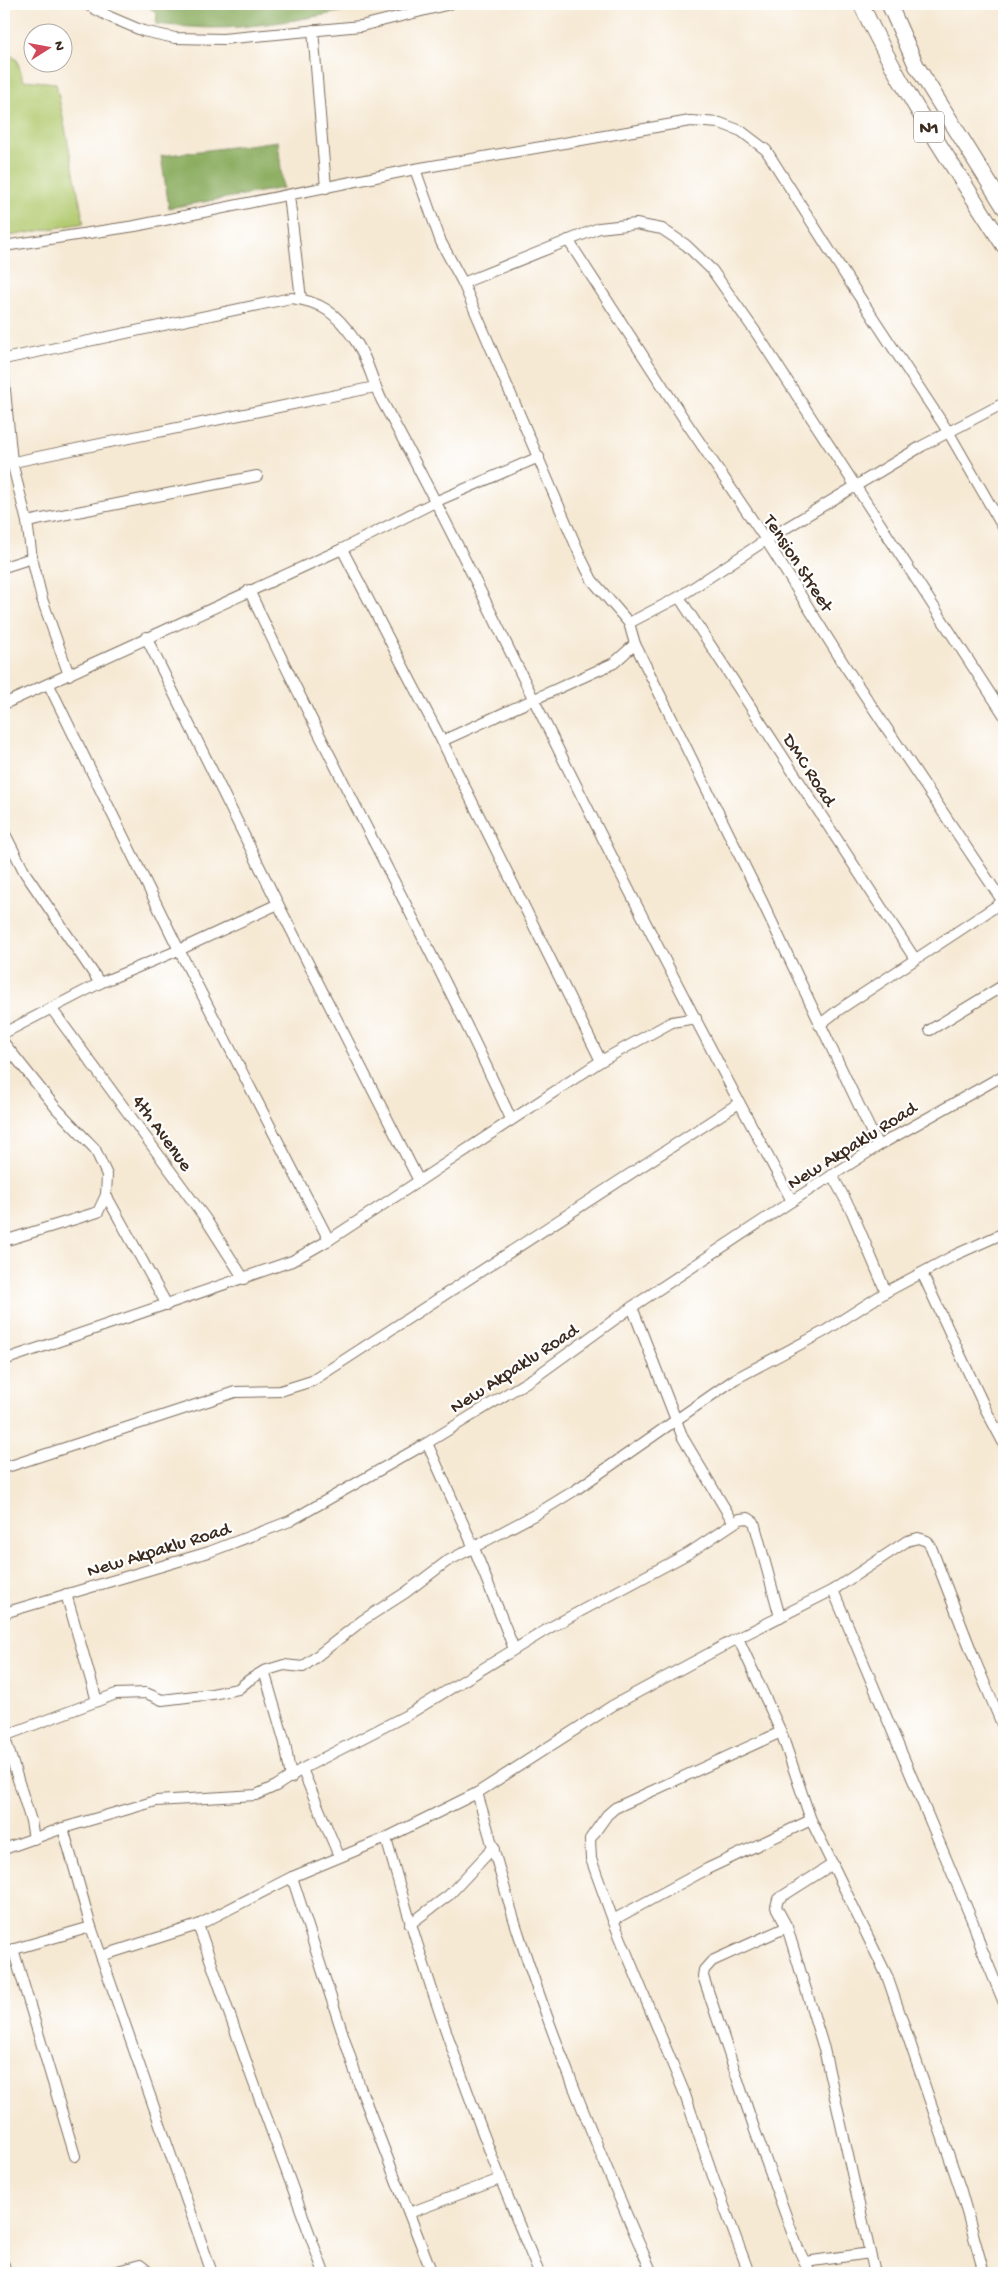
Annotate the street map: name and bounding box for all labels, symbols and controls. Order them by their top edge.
north arrow [22,22,72,72]
text: N [49,40,68,52]
road number: N1 [914,111,944,142]
street label: Tension Street [757,510,838,619]
street label: DMC Road [775,729,841,813]
street label: 4th Avenue [126,1091,197,1177]
street label: New Akpaklu Road [784,1097,924,1196]
street label: New Akpaklu Road [446,1319,585,1420]
street label: New Akpaklu Road [85,1518,235,1584]

